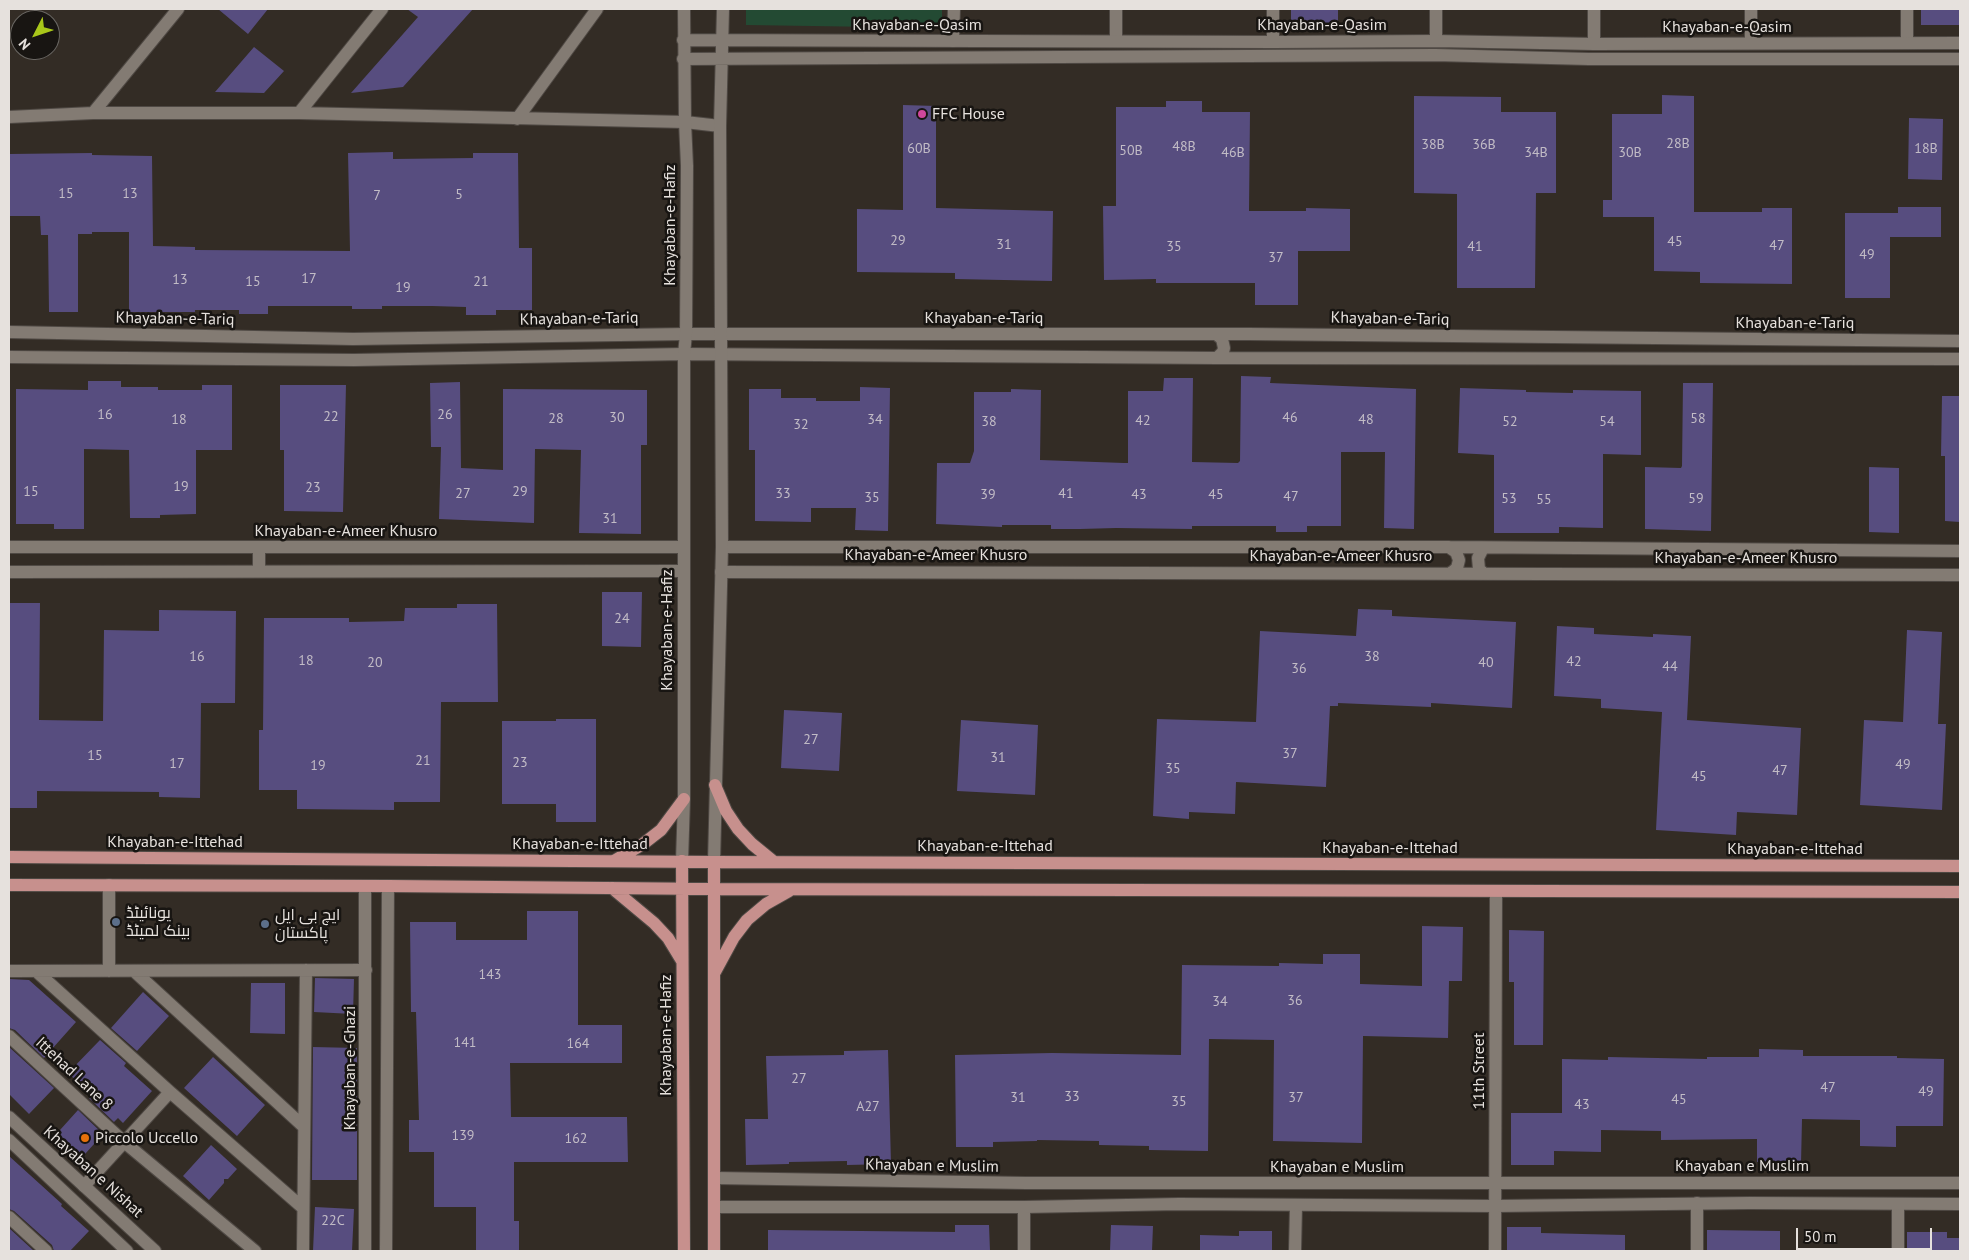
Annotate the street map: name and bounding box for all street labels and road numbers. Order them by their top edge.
street label: Khayaban-e-Qasim [852,15,982,35]
street label: Khayaban-e-Qasim [1257,15,1387,35]
street label: Khayaban-e-Qasim [1662,17,1792,37]
street label: Khayaban-e-Hafiz [660,164,680,286]
street label: Khayaban-e-Tariq [115,308,235,330]
street label: Khayaban-e-Tariq [519,308,639,330]
street label: Khayaban-e-Tariq [925,308,1043,328]
street label: Khayaban-e-Tariq [1330,308,1450,330]
street label: Khayaban-e-Tariq [1736,313,1854,333]
street label: Khayaban-e-Ameer Khusro [255,521,437,541]
street label: Khayaban-e-Ameer Khusro [845,545,1027,565]
street label: Khayaban-e-Ameer Khusro [1250,546,1432,566]
street label: Khayaban-e-Ameer Khusro [1655,548,1837,568]
street label: Khayaban-e-Hafiz [657,569,677,691]
street label: Khayaban-e-Ittehad [107,832,243,852]
street label: Khayaban-e-Ittehad [512,834,648,854]
street label: Khayaban-e-Ittehad [917,836,1053,856]
street label: Khayaban-e-Ittehad [1322,838,1458,858]
street label: Khayaban-e-Ittehad [1727,839,1863,859]
street label: Khayaban-e-Hafiz [656,974,676,1096]
street label: Khayaban-e-Ghazi [340,1006,360,1130]
street label: Ittehad Lane 8 [31,1033,117,1115]
street label: 11th Street [1469,1033,1489,1109]
street label: Khayaban e Nishat [39,1122,147,1222]
street label: Khayaban e Muslim [865,1155,999,1177]
street label: Khayaban e Muslim [1675,1156,1809,1176]
street label: Khayaban e Muslim [1270,1157,1404,1177]

